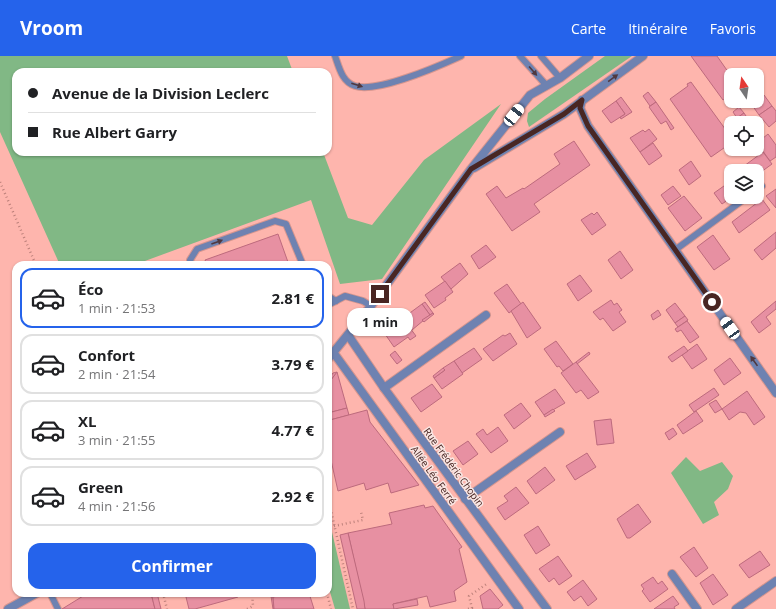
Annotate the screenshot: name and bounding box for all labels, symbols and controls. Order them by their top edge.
text: Vroom [20,15,83,41]
text: Carte [571,19,606,38]
text: Itinéraire [628,19,688,38]
text: Favoris [710,19,756,38]
one-way arrow [529,65,538,76]
north arrow [724,68,764,108]
map controls [724,68,764,204]
one-way arrow [607,74,618,82]
one-way arrow [351,82,363,88]
text: Avenue de la Division Leclerc [52,83,269,103]
car [502,102,526,128]
button: locate [724,116,764,156]
text: Rue Albert Garry [52,122,177,142]
button: layers [724,164,764,204]
one-way arrow [211,239,223,245]
text: Éco [78,279,103,299]
icon: car [30,280,66,316]
route end [371,285,389,303]
text: 2.81 € [272,288,314,308]
route start [703,293,721,311]
text: 1 min · 21:53 [78,299,155,317]
callout: 1 min [347,308,413,336]
text: 1 min [362,313,398,331]
car [718,315,742,341]
text: Confort [78,345,135,365]
icon: car [30,346,66,382]
text: 3.79 € [272,354,314,374]
one-way arrow [749,356,758,367]
text: 2 min · 21:54 [78,365,155,383]
text: XL [78,411,96,431]
icon: car [30,412,66,448]
text: 4.77 € [272,420,314,440]
street label: Rue Frédéric Chopin [421,425,487,509]
text: 3 min · 21:55 [78,431,155,449]
street label: Allée Léo Ferré [408,443,460,507]
text: Green [78,477,123,497]
icon: car [30,478,66,514]
text: 2.92 € [272,486,314,506]
text: 4 min · 21:56 [78,497,155,515]
button: Confirmer [28,543,316,589]

